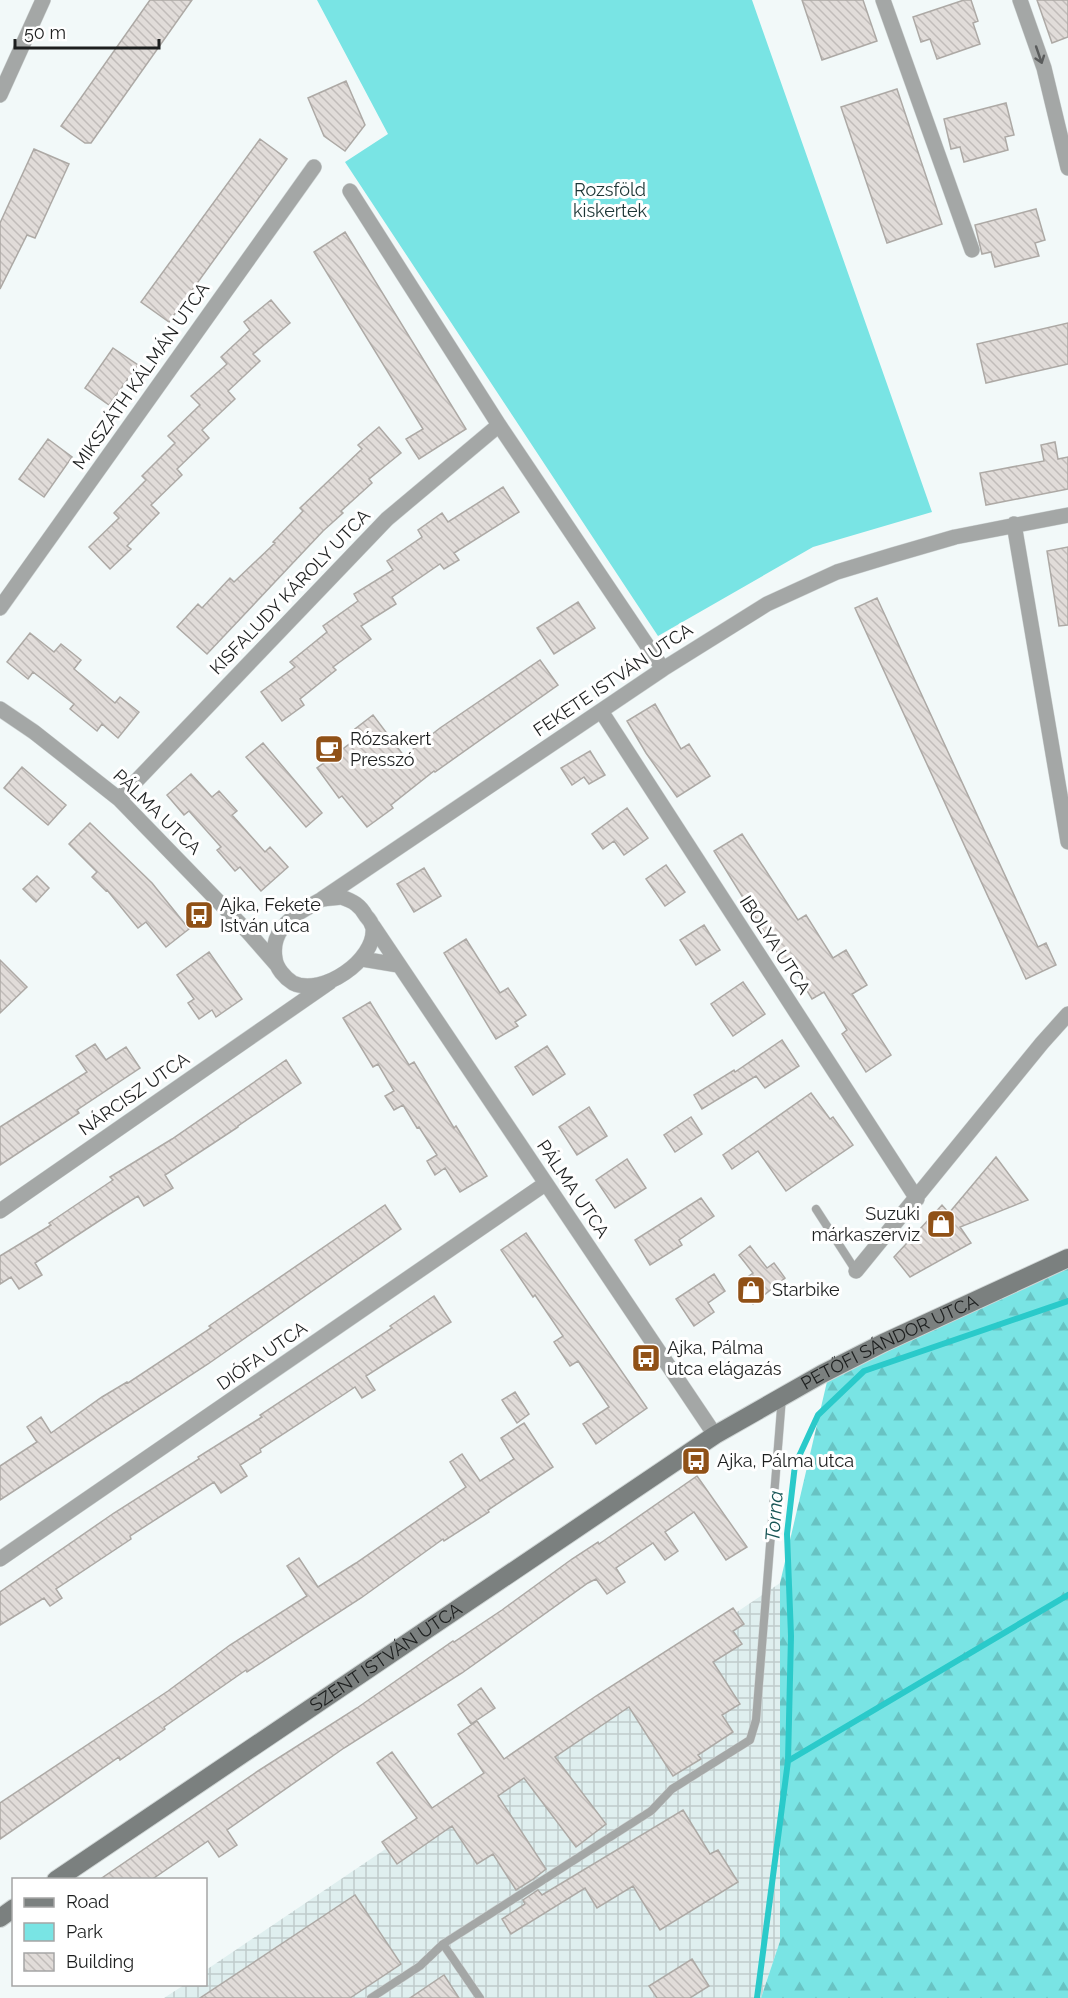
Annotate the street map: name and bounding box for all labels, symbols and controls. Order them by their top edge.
scale bar [15,12,159,50]
text: 50 m [24,22,66,43]
one-way arrow [1035,45,1046,64]
park label: Rozsföld kiskertek [573,179,647,221]
street label: MIKSZÁTH KÁLMÁN UTCA [67,278,213,473]
street label: KISFALUDY KÁROLY UTCA [204,504,374,679]
street label: FEKETE ISTVÁN UTCA [529,618,696,741]
place label: Rózsakert Presszó [350,728,431,770]
cafe icon: Rózsakert Presszó [313,733,345,765]
street label: PÁLMA UTCA [109,764,206,859]
street label: IBOLYA UTCA [736,891,815,998]
place label: Ajka, Fekete István utca [220,894,321,936]
bus stop icon: Ajka, Fekete István utca [183,899,215,931]
street label: NÁRCISZ UTCA [74,1047,193,1139]
street label: PÁLMA UTCA [533,1135,615,1242]
place label: Suzuki márkaszerviz [811,1203,920,1245]
shop icon: Suzuki márkaszerviz [925,1208,957,1240]
shop icon: Starbike [735,1274,767,1306]
place label: Starbike [772,1279,840,1300]
street label: PETŐFI SÁNDOR UTCA [797,1290,981,1394]
street label: DIÓFA UTCA [212,1316,311,1394]
place label: Ajka, Pálma utca elágazás [667,1337,782,1379]
bus stop icon: Ajka, Pálma utca elágazás [630,1342,662,1374]
bus stop icon: Ajka, Pálma utca [680,1445,712,1477]
place label: Ajka, Pálma utca [717,1450,854,1471]
water label: Torna [760,1490,788,1542]
street label: SZENT ISTVÁN UTCA [306,1598,466,1716]
legend [12,1878,207,1986]
text: Road [66,1891,109,1912]
text: Park [66,1921,103,1942]
text: Building [66,1951,134,1972]

